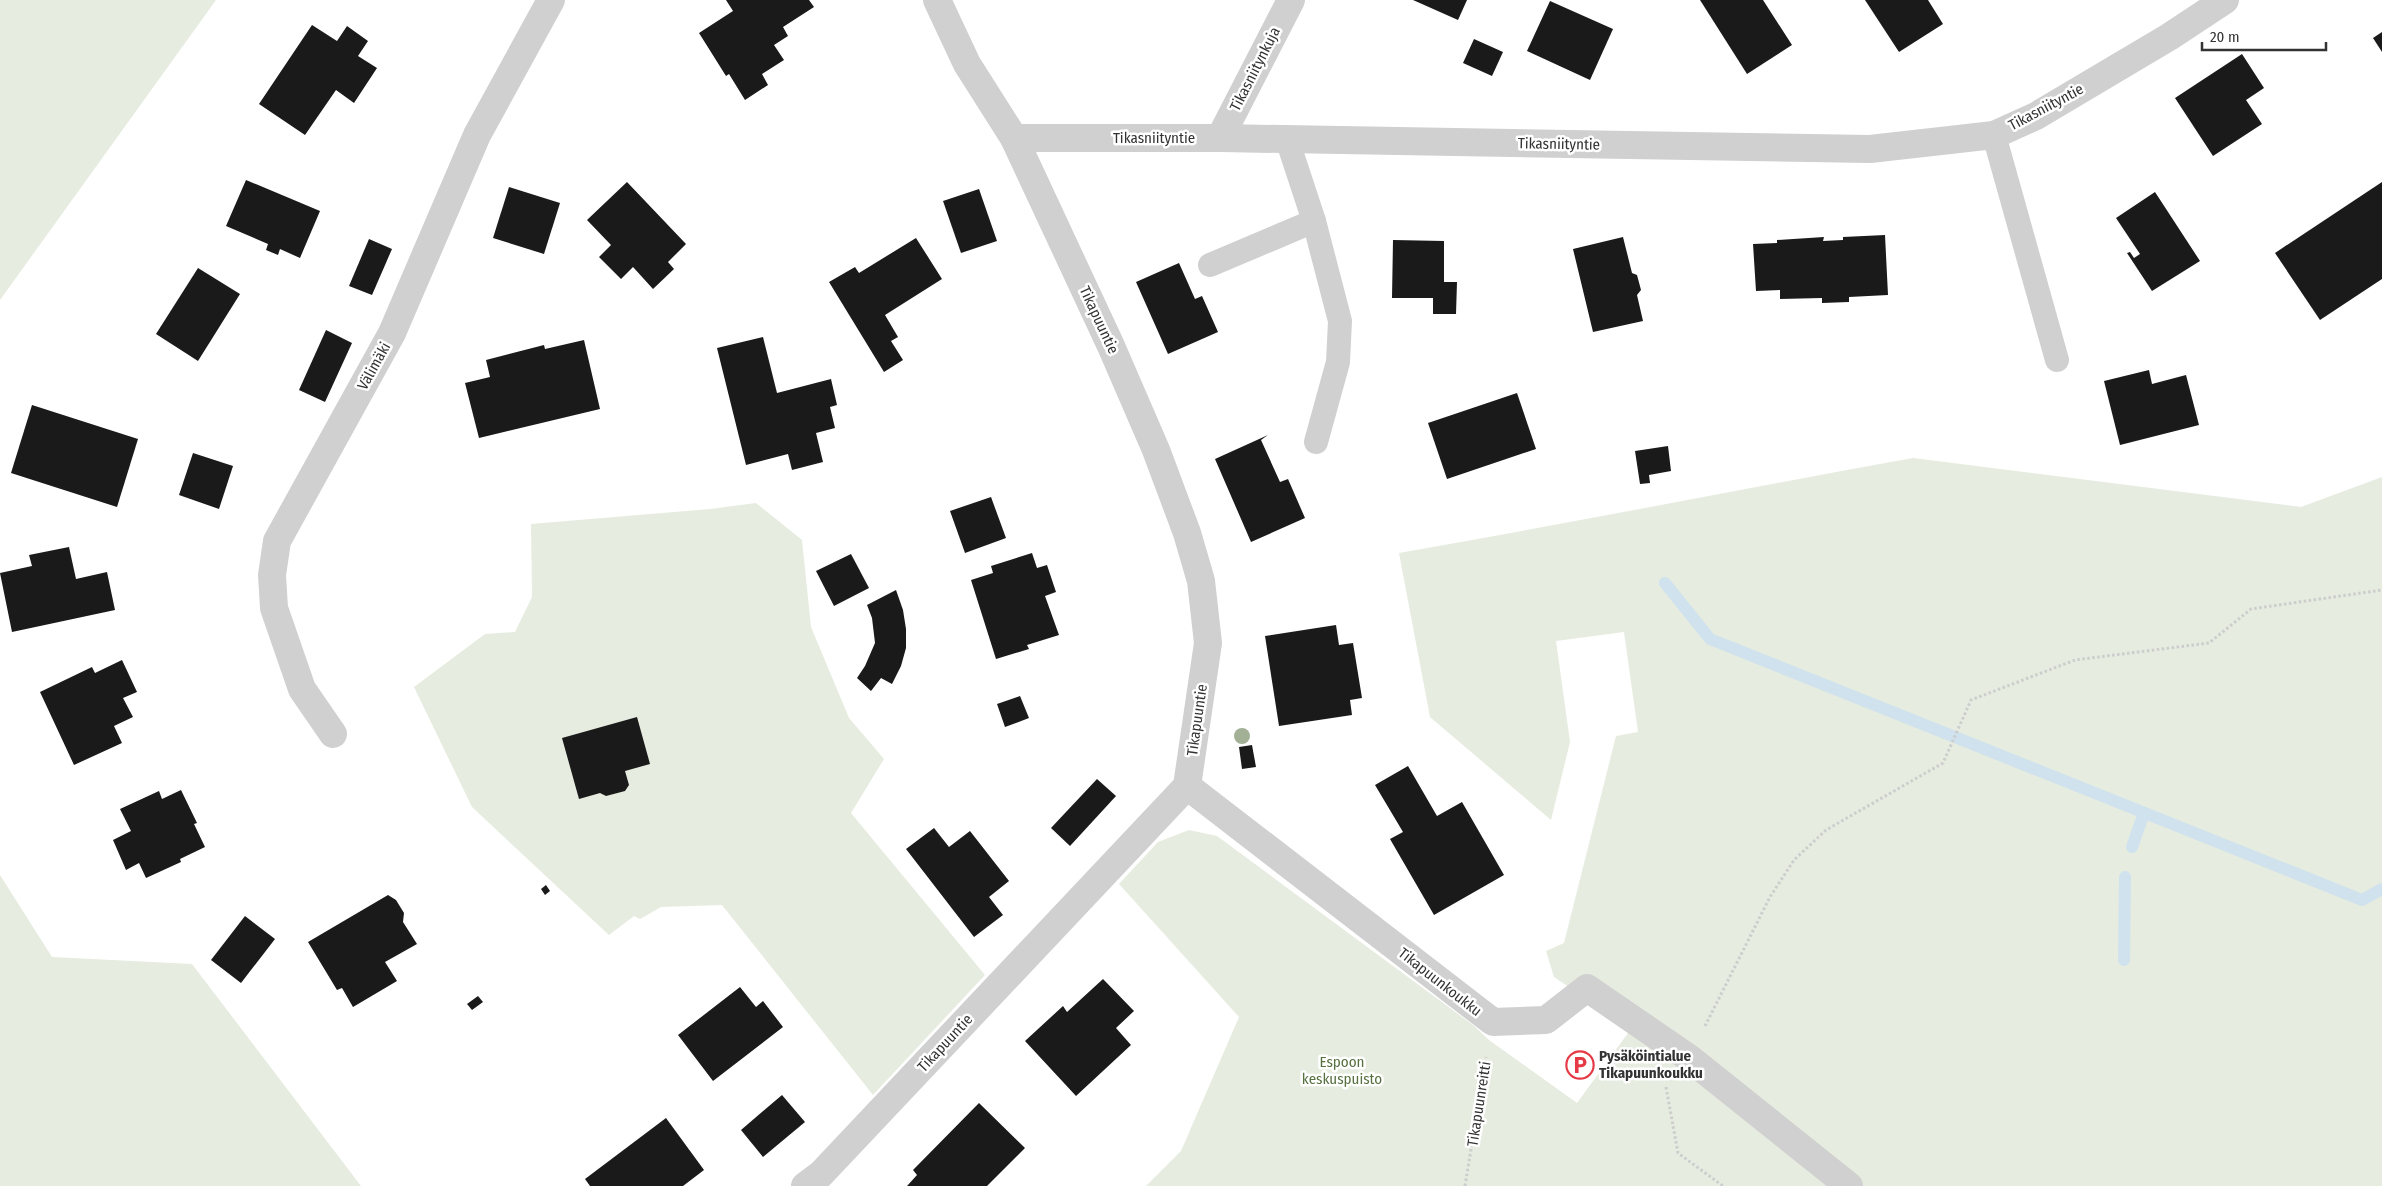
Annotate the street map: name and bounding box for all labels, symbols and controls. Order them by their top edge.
scale bar [2202,20,2326,52]
street label: Tikasniitynkuja [1226,24,1284,114]
text: 20 m [2210,28,2240,46]
street label: Tikasniityntie [2006,80,2086,134]
street label: Tikasniityntie [1113,129,1195,147]
street label: Tikasniityntie [1518,134,1600,154]
street label: Tikapuuntie [1076,283,1122,357]
street label: Välimäki [354,339,394,393]
street label: Tikapuuntie [1183,683,1211,757]
street label: Tikapuunkoukku [1395,944,1485,1020]
street label: Tikapuuntie [914,1010,976,1076]
place label: Pysäköintialue Tikapuunkoukku [1599,1047,1703,1082]
parking icon: Pysäköintialue Tikapuunkoukku [1565,1050,1595,1080]
park label: Espoon keskuspuisto [1302,1053,1382,1088]
street label: Tikapuunreitti [1463,1060,1495,1148]

